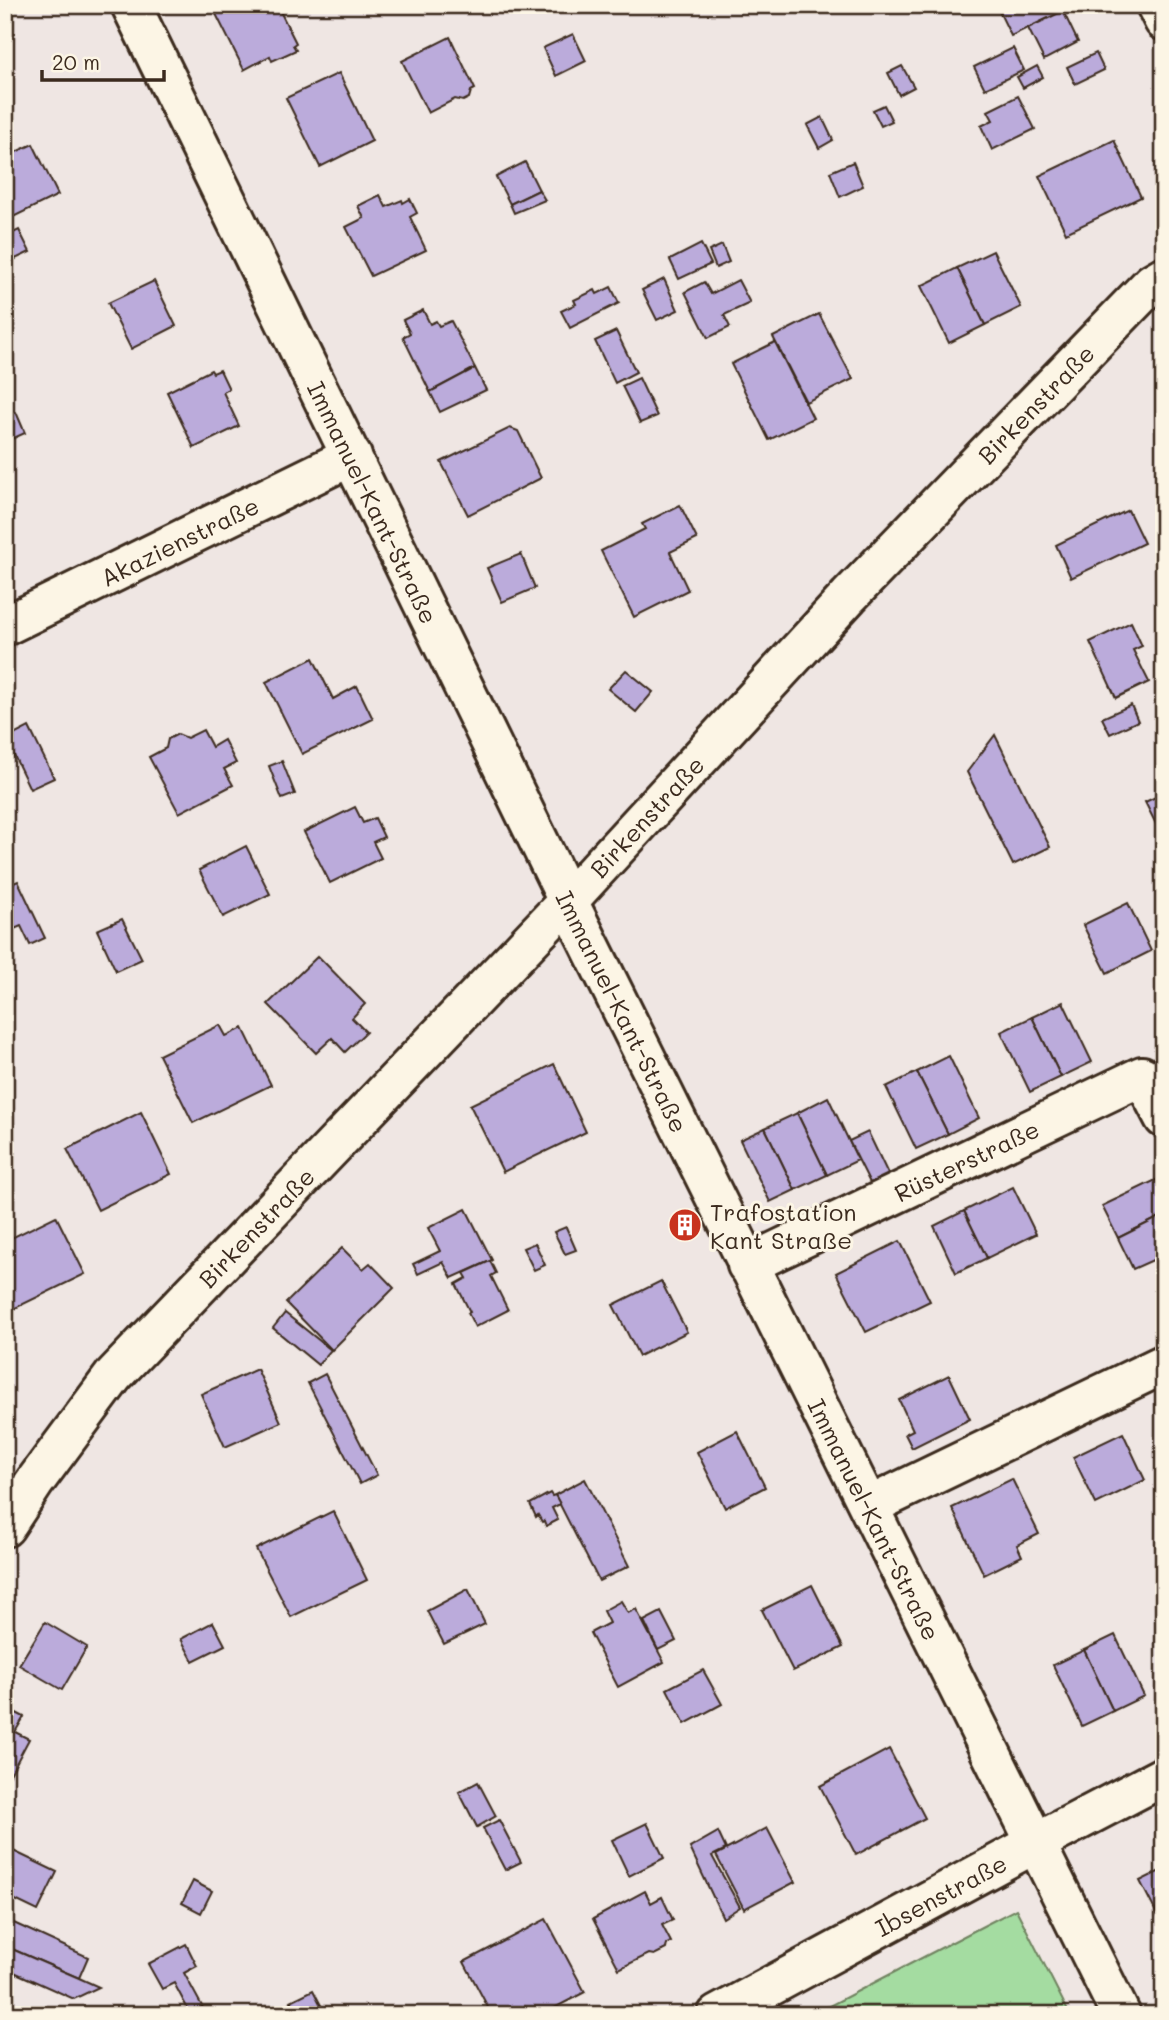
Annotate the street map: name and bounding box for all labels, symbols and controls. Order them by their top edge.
scale bar [42,38,164,82]
text: 20 m [52,48,100,75]
street label: Birkenstraße [970,337,1100,470]
street label: Immanuel-Kant-Straße [301,376,446,628]
street label: Akazienstraße [95,489,263,593]
street label: Birkenstraße [583,749,710,883]
street label: Immanuel-Kant-Straße [550,885,696,1137]
street label: Rüsterstraße [889,1112,1044,1208]
street label: Birkenstraße [191,1160,320,1294]
place label: Trafostation Kant Straße [710,1196,857,1255]
building icon: Trafostation Kant Straße [666,1206,704,1244]
street label: Immanuel-Kant-Straße [802,1393,948,1645]
street label: Ibsenstraße [869,1846,1012,1942]

